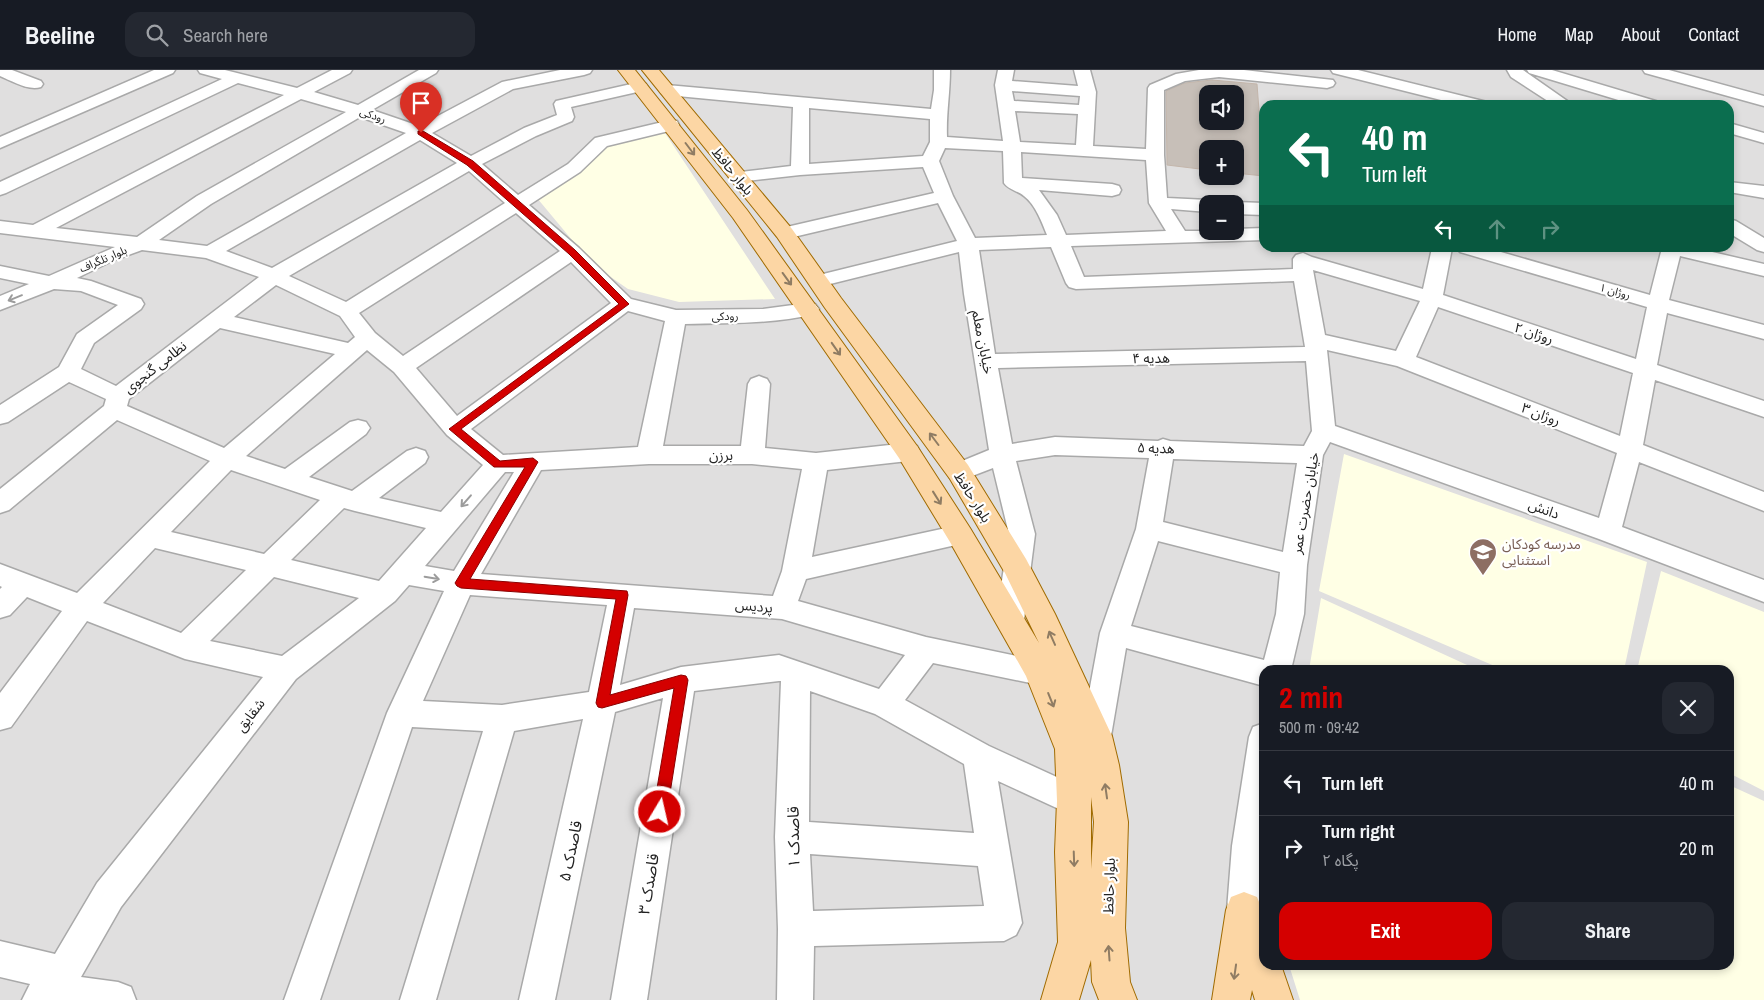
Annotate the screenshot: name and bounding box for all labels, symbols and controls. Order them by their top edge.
search box [125,12,475,57]
text: Beeline [25,19,95,51]
icon: search [143,21,171,49]
text: Search here [183,22,268,48]
text: Home [1497,22,1537,47]
text: Map [1565,22,1594,47]
text: About [1622,22,1660,47]
text: Contact [1688,22,1739,47]
pin [400,82,442,133]
map controls [1199,85,1244,240]
button: sound [1199,85,1244,130]
icon: arrive [407,89,435,117]
street label: رودکی [358,104,388,126]
text: 40 m [1362,114,1427,161]
icon: left [1279,120,1344,185]
button: + [1199,140,1244,185]
one-way arrow [684,142,695,155]
street label: بلوار حافظ [708,143,758,199]
text: Turn left [1362,159,1427,189]
button: − [1199,195,1244,240]
icon: left [1430,215,1458,243]
icon: ahead [1483,215,1511,243]
icon: right [1536,215,1564,243]
street label: بلوار تلگراف [77,243,129,275]
one-way arrow [782,272,792,286]
street label: روژان ۱ [1598,280,1632,302]
one-way arrow [8,294,23,303]
street label: خیابان معلم [966,308,998,376]
street label: رودکی [711,309,739,323]
street label: روژان ۲ [1512,318,1556,348]
street label: نظامی گنجوی [120,337,190,397]
one-way arrow [831,341,841,355]
street label: هدیه ۴ [1132,349,1170,367]
street label: روژان ۳ [1519,398,1563,430]
one-way arrow [929,432,939,446]
street label: هدیه ۵ [1137,438,1175,458]
street label: برزن [709,446,733,464]
street label: خیابان حضرت عمر [1287,451,1323,556]
street label: بلوار حافظ [950,468,996,526]
one-way arrow [932,490,942,504]
one-way arrow [460,495,471,508]
street label: دانش [1526,495,1562,523]
place label: مدرسه کودکان استثنایی [1502,535,1581,569]
school or university icon: مدرسه کودکان استثنایی [1468,537,1498,576]
one-way arrow [424,573,440,583]
street label: پردیس [734,595,774,618]
one-way arrow [1047,631,1057,646]
text: 2 min [1279,677,1343,717]
button: close [1662,682,1714,734]
one-way arrow [1047,692,1056,707]
street label: شقایق [231,695,269,736]
text: 500 m · 09:42 [1279,716,1359,738]
icon: left [1279,769,1307,797]
text: Turn left [1322,770,1383,796]
text: 40 m [1679,770,1714,796]
one-way arrow [1101,783,1111,799]
position arrow [633,785,685,837]
street label: قاصدک ۱ [781,806,805,868]
text: Turn right [1322,818,1394,844]
street label: قاصدک ۵ [553,819,587,883]
icon: right [1279,834,1307,862]
text: 20 m [1679,835,1714,861]
text: پگاه ۲ [1322,849,1359,871]
one-way arrow [1069,850,1078,866]
street label: قاصدک ۳ [632,852,664,916]
street label: بلوار حافظ [1099,857,1119,915]
button: Exit [1279,902,1492,960]
button: Share [1502,902,1714,960]
one-way arrow [1104,945,1113,961]
one-way arrow [1230,964,1240,980]

